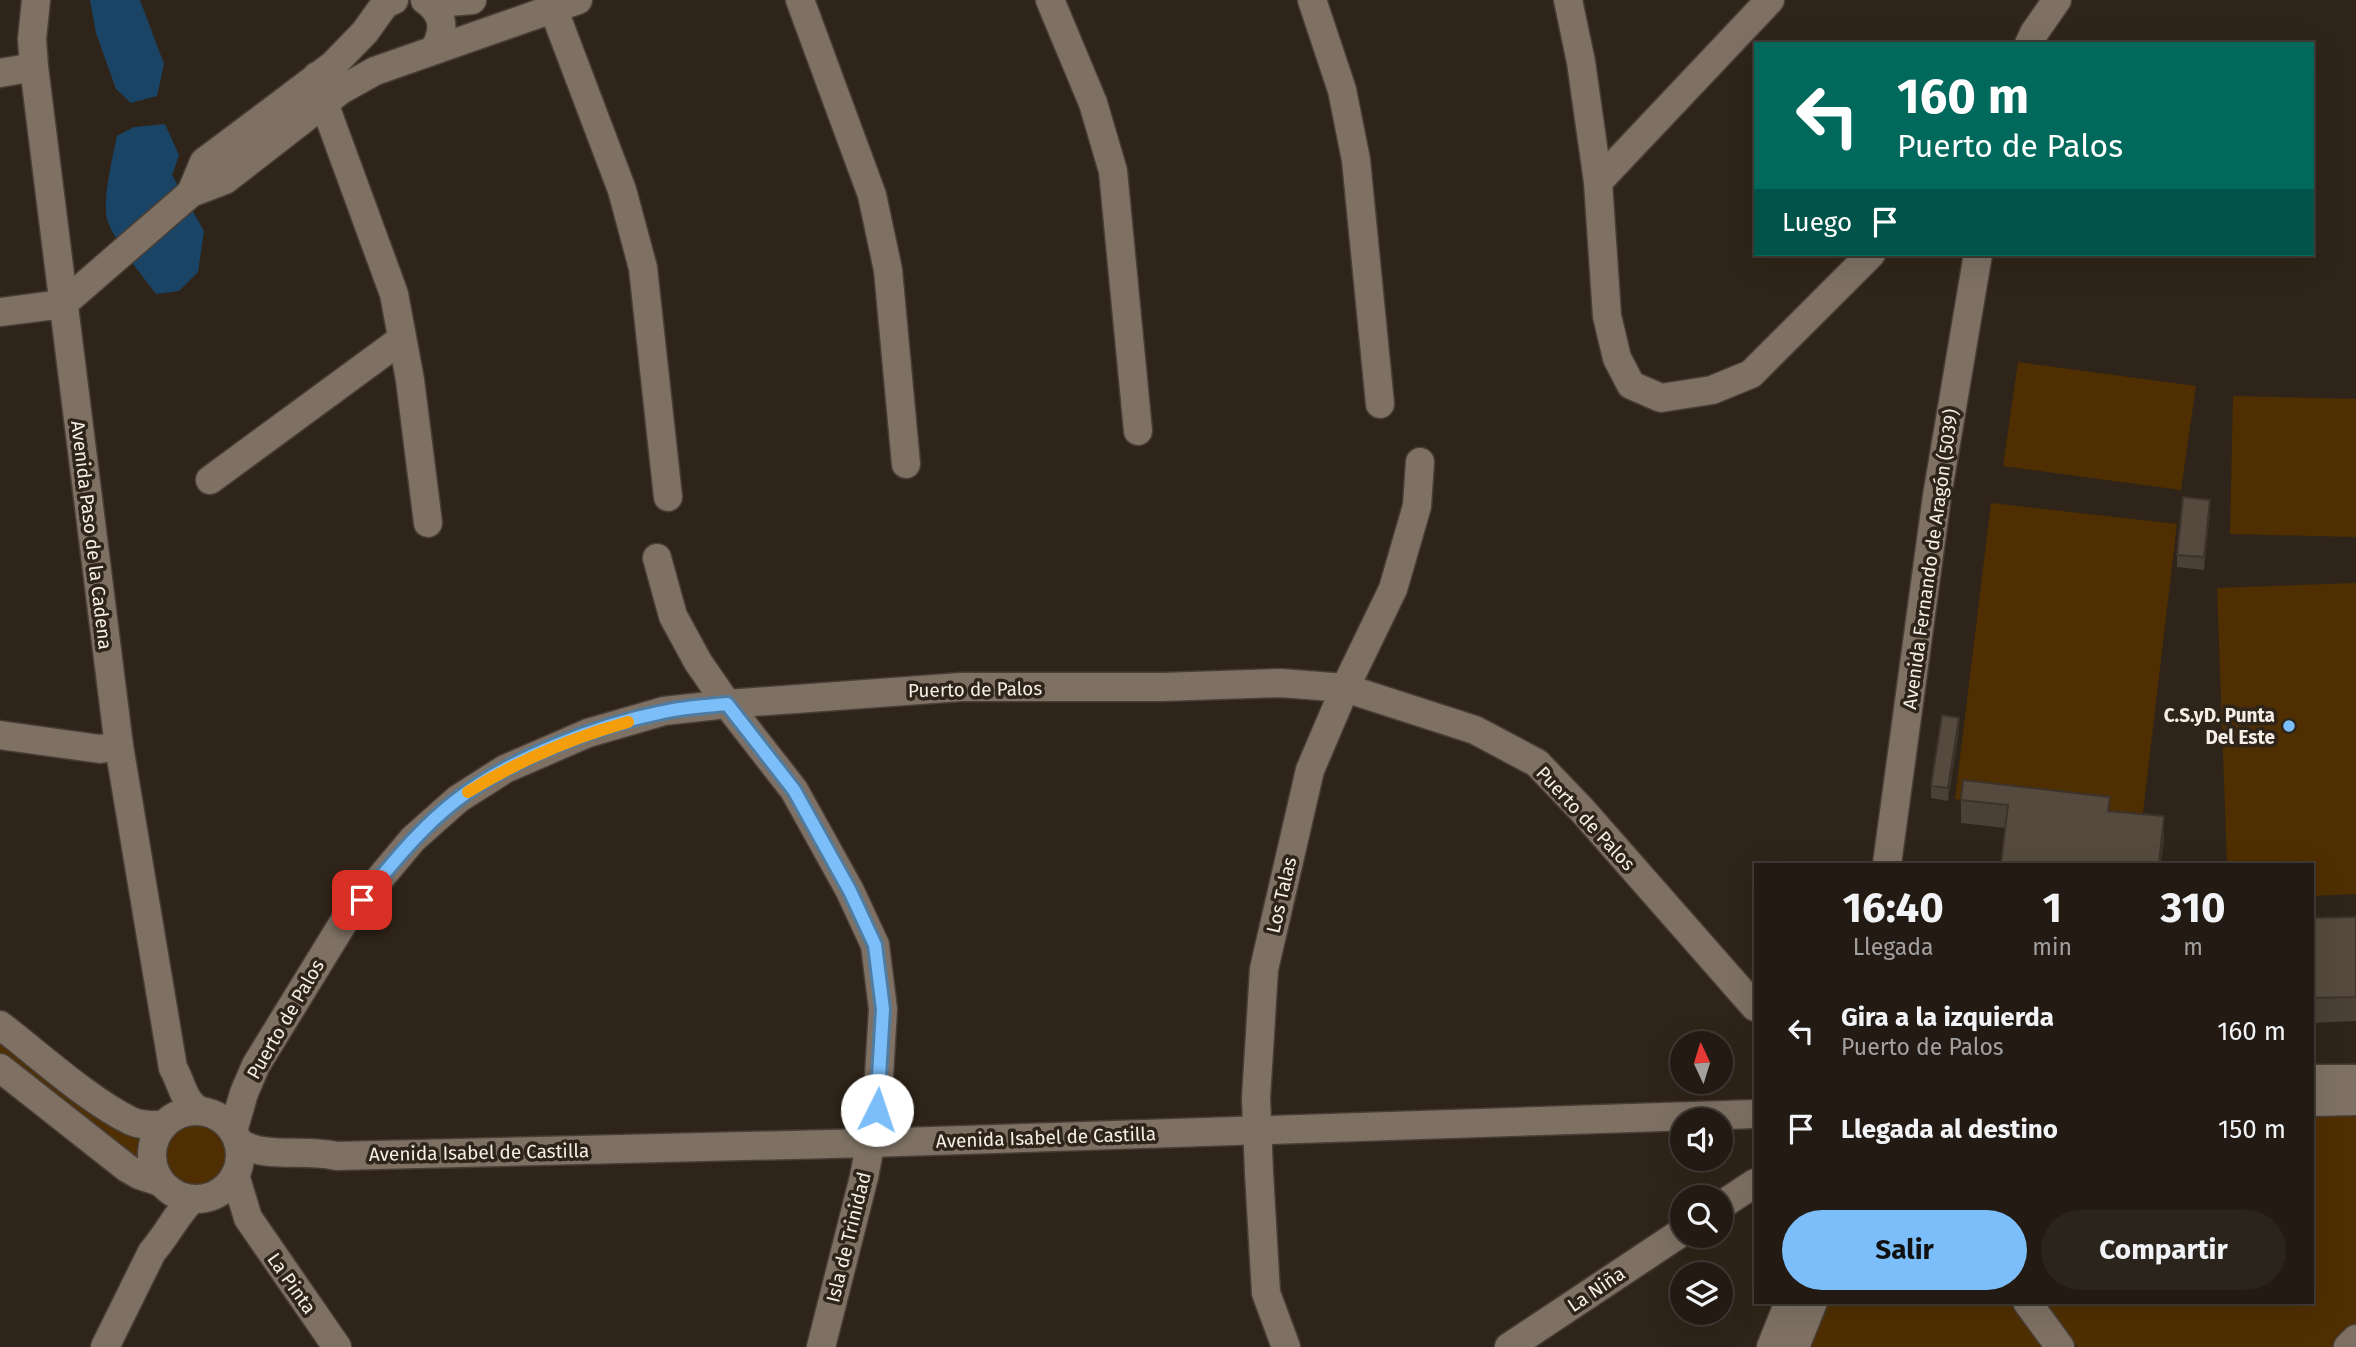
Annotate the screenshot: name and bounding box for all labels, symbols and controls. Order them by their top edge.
text: 160 m [1897,67,2029,126]
icon: left [1782,70,1873,161]
text: Puerto de Palos [1897,127,2123,165]
icon: arrive [1866,203,1904,241]
text: Luego [1782,207,1852,238]
street label: Avenida Fernando de Aragón (5039) [1898,407,1963,711]
street label: Avenida Paso de la Cadena [66,419,117,651]
street label: Puerto de Palos [908,677,1042,702]
place label: C.S.yD. Punta Del Este [2164,704,2275,749]
marker: C.S.yD. Punta Del Este [2281,718,2297,734]
street label: Puerto de Palos [1531,761,1640,875]
street label: Los Talas [1262,855,1301,935]
pin [332,870,392,930]
icon: arrive [343,881,381,919]
text: 16:40 [1842,883,1944,933]
text: 1 [2042,883,2062,933]
text: 310 [2161,883,2225,933]
text: Llegada [1853,933,1933,961]
text: min [2032,933,2072,961]
text: m [2183,933,2203,961]
street label: Puerto de Palos [242,955,329,1083]
text: Gira a la izquierda [1841,1002,2054,1033]
icon: left [1782,1012,1820,1050]
text: 160 m [2217,1016,2286,1047]
north arrow [1670,1031,1732,1094]
map controls [1670,1031,1733,1325]
text: Puerto de Palos [1841,1033,2004,1061]
position arrow [840,1073,914,1147]
button: sound [1670,1108,1733,1171]
icon: arrive [1782,1110,1820,1148]
text: Llegada al destino [1841,1114,2058,1145]
text: 150 m [2218,1114,2286,1145]
street label: Avenida Isabel de Castilla [935,1122,1157,1153]
street label: Avenida Isabel de Castilla [369,1139,589,1166]
street label: Isla de Trinidad [821,1170,876,1305]
button: search [1670,1185,1733,1248]
button: Salir [1782,1210,2027,1290]
button: Compartir [2041,1210,2286,1290]
street label: La Pinta [262,1248,321,1318]
street label: La Niña [1563,1262,1629,1317]
button: layers [1670,1262,1733,1325]

